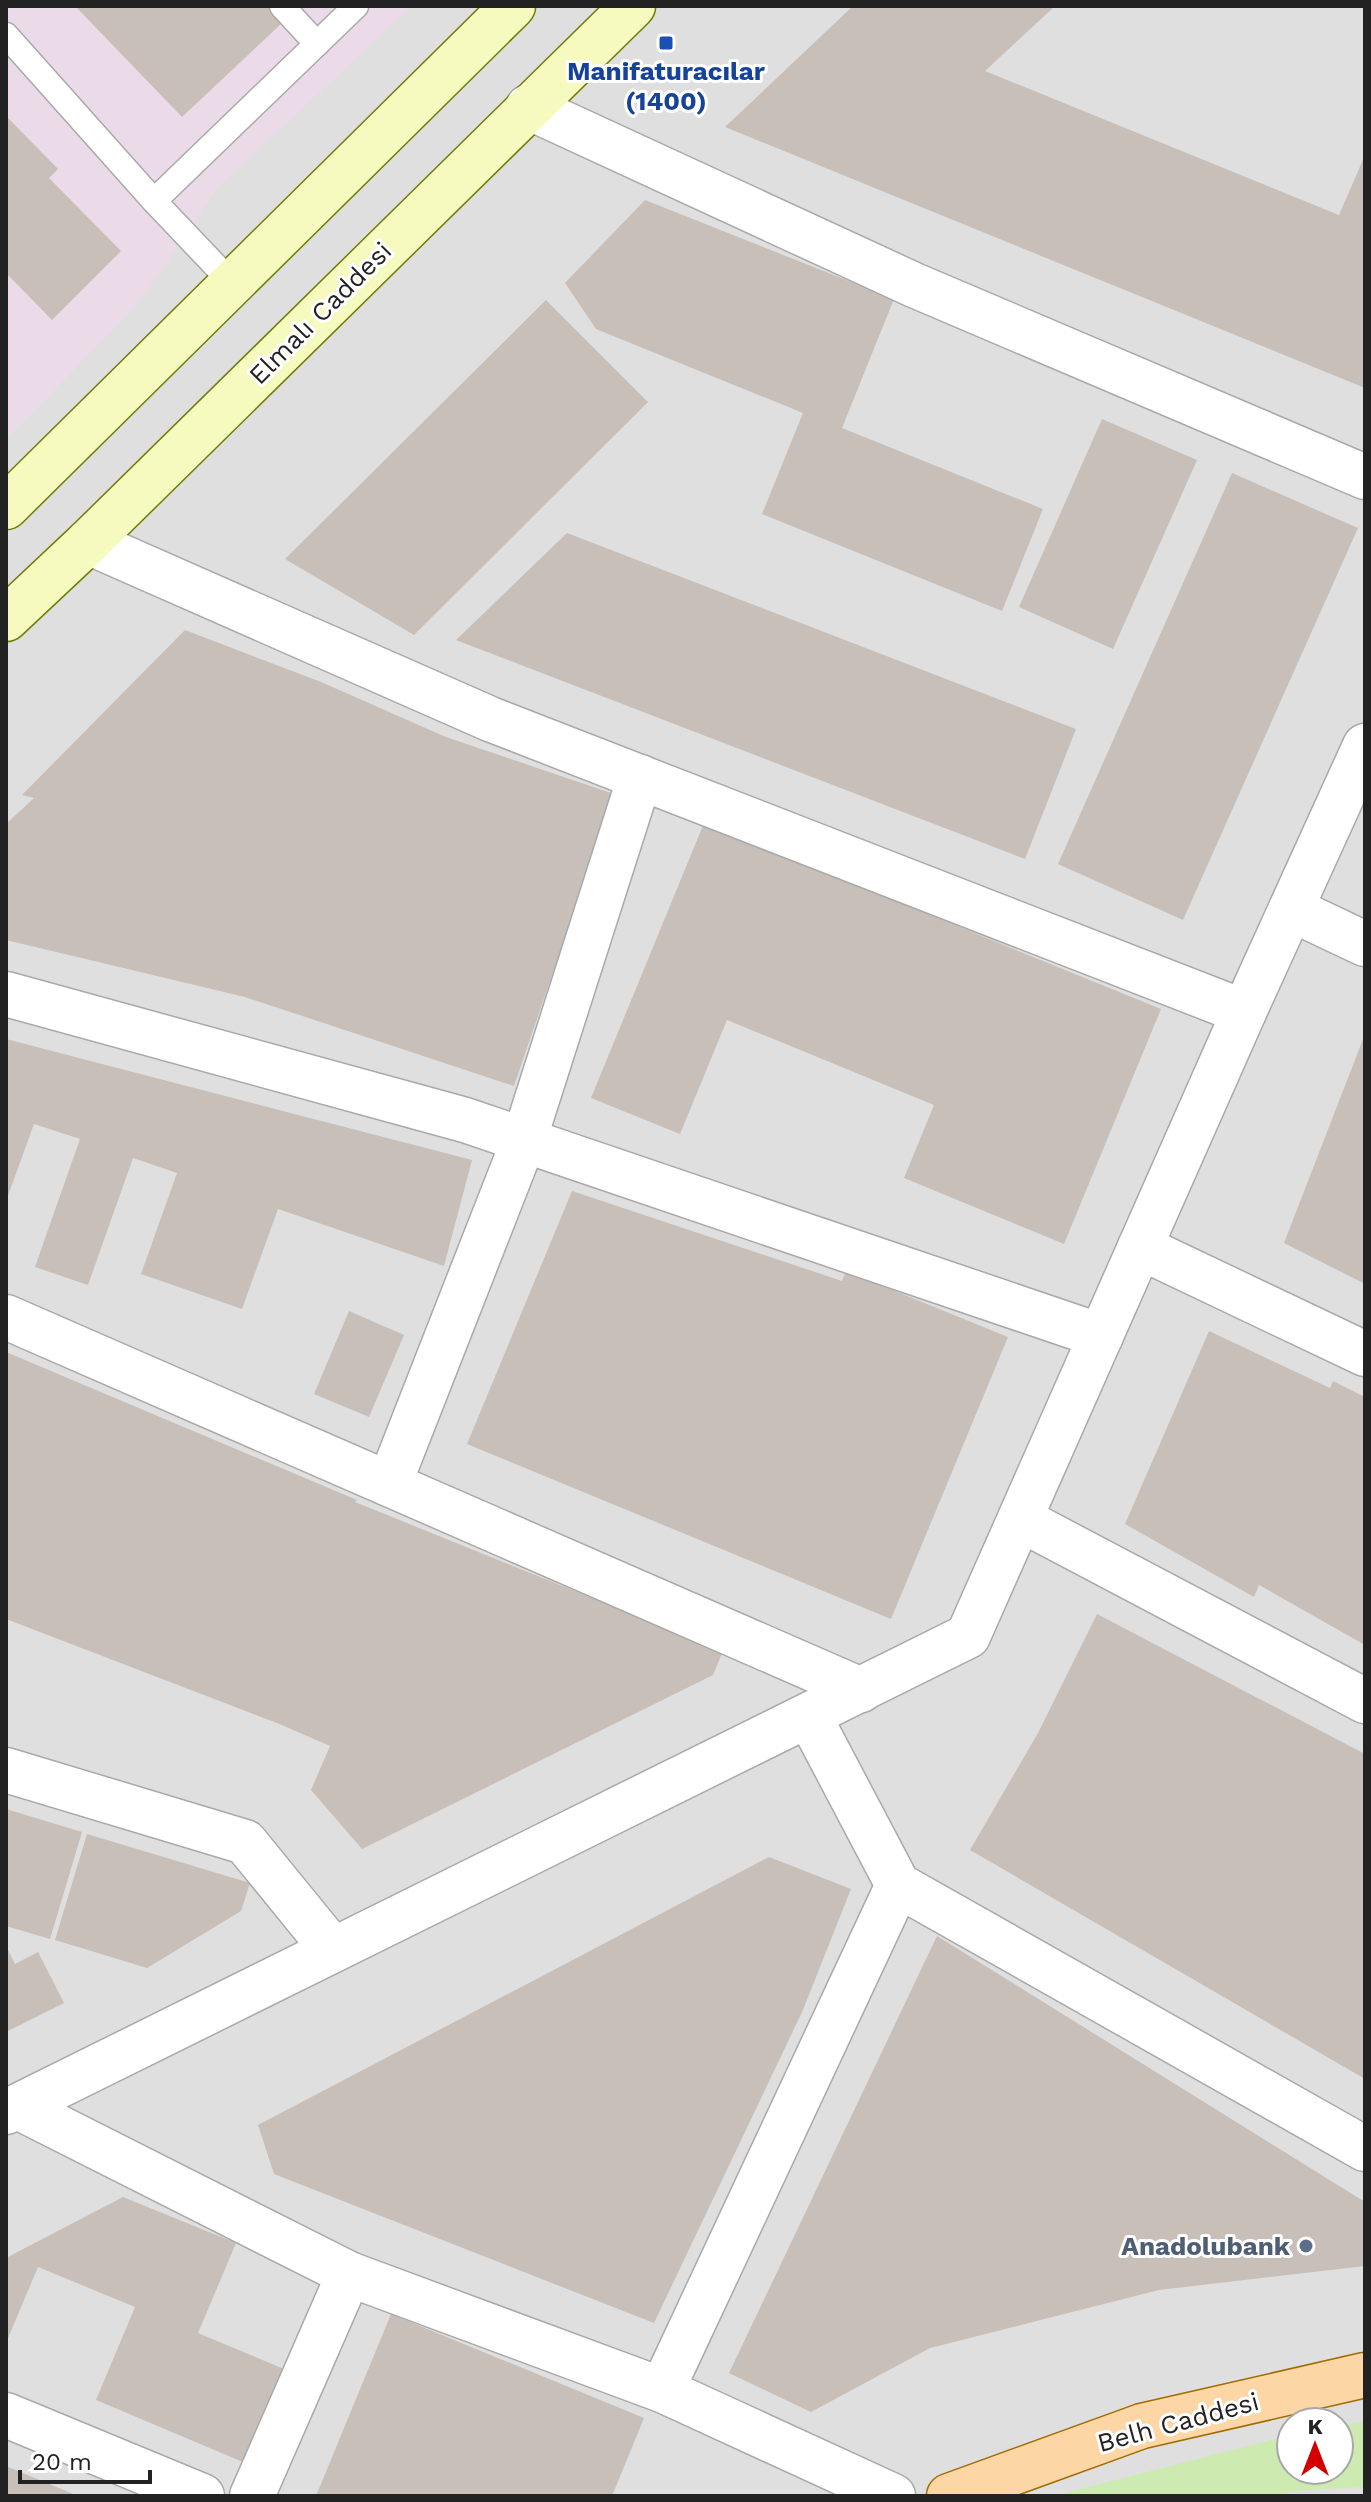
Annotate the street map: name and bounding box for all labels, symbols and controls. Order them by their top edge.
marker: Manifaturacılar (1400) [657,34,675,52]
place label: Manifaturacılar (1400) [567,56,766,116]
street label: Elmalı Caddesi [243,236,397,390]
place label: Anadolubank [1121,2231,1291,2261]
marker: Anadolubank [1297,2237,1315,2255]
street label: Belh Caddesi [1094,2386,1262,2458]
north arrow [1275,2406,1355,2486]
text: K [1307,2414,1323,2439]
scale bar [20,2434,150,2484]
text: 20 m [32,2448,92,2476]

